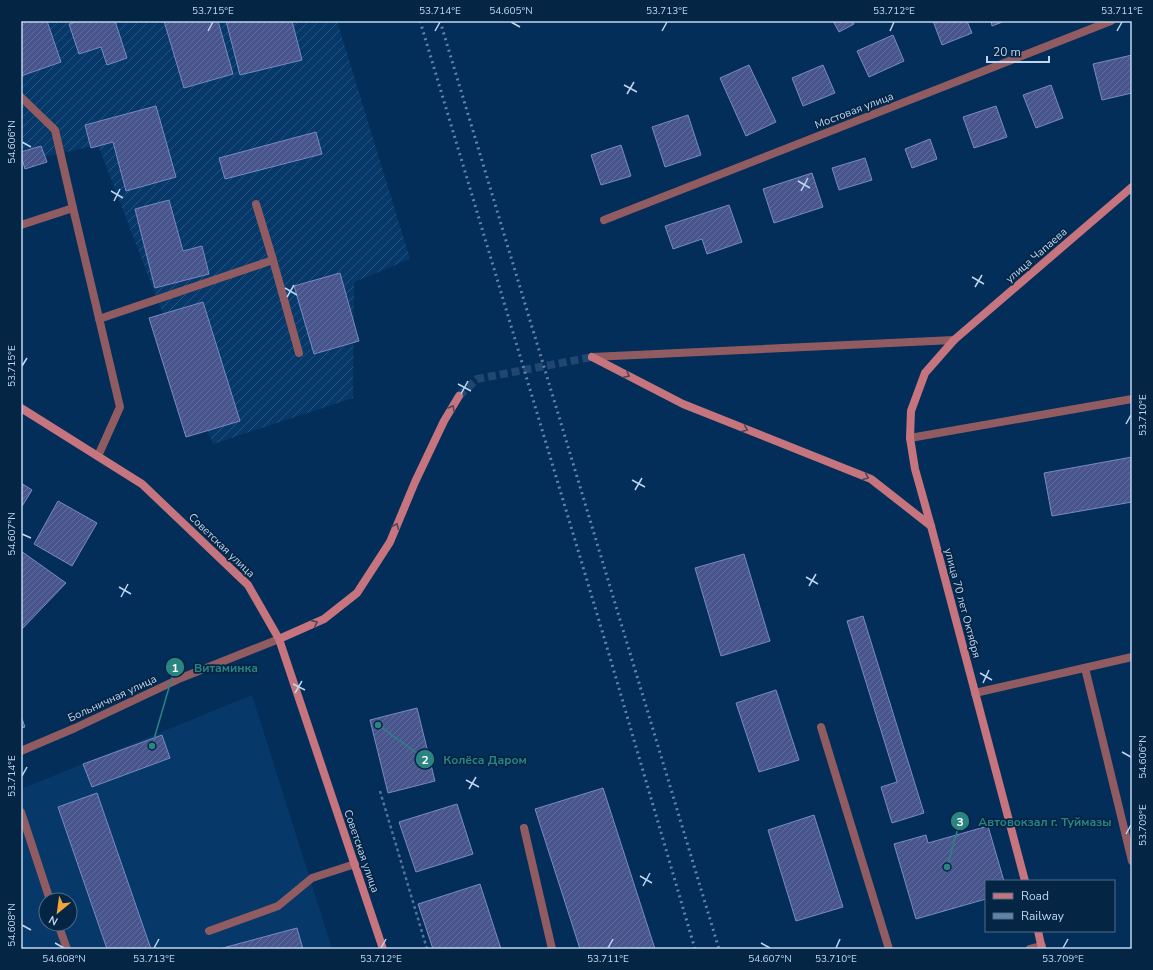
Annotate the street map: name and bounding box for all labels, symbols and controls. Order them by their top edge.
text: 53.715°E [192,4,234,18]
text: 53.714°E [419,4,461,18]
text: 54.605°N [489,4,533,18]
text: 53.713°E [646,4,688,18]
text: 53.712°E [873,4,915,18]
text: 53.711°E [1101,4,1143,18]
scale bar [987,38,1049,64]
text: 20 m [993,44,1021,60]
street label: Мостовая улица [813,89,896,132]
text: 54.606°N [5,120,19,164]
street label: улица Чапаева [1002,224,1070,286]
text: 53.715°E [5,345,19,387]
one-way arrow [622,370,630,377]
text: 53.710°E [1136,394,1150,436]
one-way arrow [447,405,454,412]
one-way arrow [741,424,748,432]
one-way arrow [861,472,869,480]
street label: Советская улица [185,510,258,581]
text: 54.607°N [5,512,19,556]
one-way arrow [392,522,400,529]
street label: улица 70 лет Октября [941,547,984,660]
one-way arrow [310,620,318,628]
callout: Витаминка [165,655,266,679]
text: 1 [171,660,179,676]
text: Витаминка [194,660,258,676]
street label: Больничная улица [65,671,159,726]
text: 54.606°N [1136,735,1150,779]
callout: Колёса Даром [415,747,535,771]
text: 2 [421,752,429,768]
text: Колёса Даром [443,752,527,768]
text: 53.714°E [5,755,19,797]
text: 53.709°E [1136,804,1150,846]
street label: Советская улица [340,808,383,895]
callout: Автовокзал г. Туймазы [950,809,1120,833]
text: 3 [956,814,964,830]
text: Автовокзал г. Туймазы [978,814,1112,830]
legend [985,880,1115,932]
text: Road [1021,888,1049,904]
north arrow [38,892,78,932]
text: 54.608°N [5,903,19,947]
text: Railway [1021,908,1065,924]
text: N [46,912,61,929]
text: 54.608°N [42,952,86,966]
text: 53.713°E [133,952,175,966]
text: 53.712°E [360,952,402,966]
text: 53.711°E [587,952,629,966]
text: 54.607°N [748,952,792,966]
text: 53.710°E [815,952,857,966]
text: 53.709°E [1042,952,1084,966]

